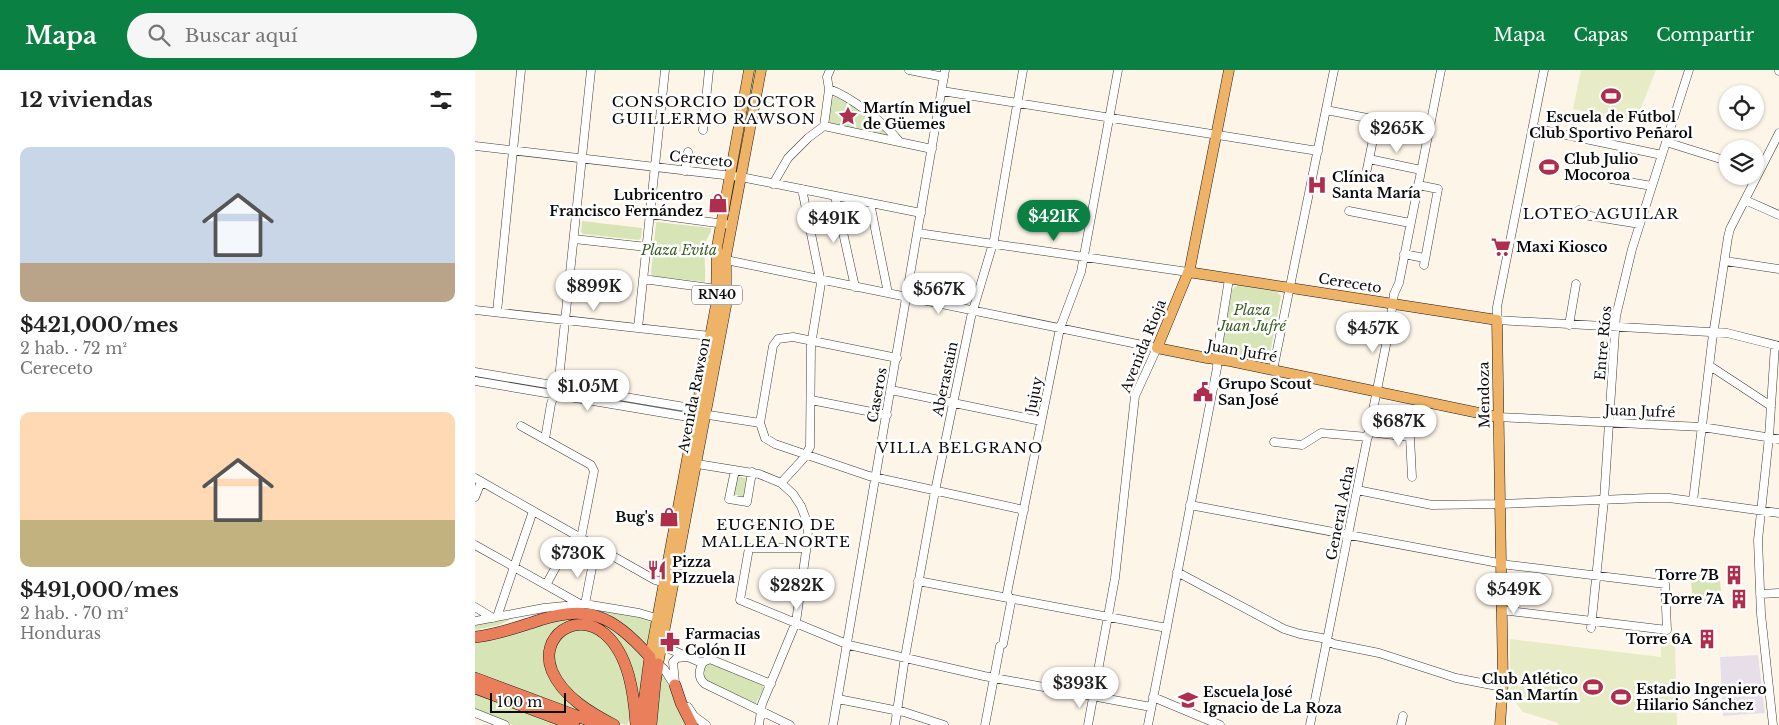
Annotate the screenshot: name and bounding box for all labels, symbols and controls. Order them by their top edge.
search box [127,13,477,58]
text: Mapa [25,21,97,50]
icon: search [145,21,173,49]
text: Buscar aquí [185,24,297,47]
text: Mapa [1494,24,1545,46]
text: Capas [1573,24,1628,46]
text: Compartir [1656,24,1754,46]
sports icon: Escuela de Fútbol Club Sportivo Peñarol [1600,85,1622,107]
map controls [1719,85,1764,185]
button: locate [1719,85,1764,130]
icon: filters [427,86,455,114]
text: 12 viviendas [20,87,153,113]
district label: CONSORCIO DOCTOR GUILLERMO RAWSON [612,92,816,128]
place label: Martín Miguel de Güemes [863,99,971,133]
place icon: Martín Miguel de Güemes [837,105,859,127]
place label: Escuela de Fútbol Club Sportivo Peñarol [1529,108,1693,142]
pin: $265K [1362,112,1432,154]
text: $265K [1370,118,1424,138]
button: layers [1719,140,1764,185]
street label: Cereceto [668,147,734,171]
place label: Club Julio Mocoroa [1564,150,1638,184]
sports icon: Club Julio Mocoroa [1538,156,1560,178]
place label: Clínica Santa María [1332,168,1421,202]
hospital icon: Clínica Santa María [1306,174,1328,196]
icon: home [193,180,283,270]
place label: Lubricentro Francisco Fernández [549,186,703,220]
shop icon: Lubricentro Francisco Fernández [707,192,729,214]
pin: $421K [1019,200,1089,242]
pin: $491K [799,202,869,244]
district label: LOTEO AGUILAR [1523,204,1679,223]
text: $421K [1028,206,1080,226]
text: $491K [808,208,860,228]
supermarket icon: Maxi Kiosco [1490,236,1512,258]
place label: Maxi Kiosco [1516,238,1607,256]
park label: Plaza Evita [640,241,717,259]
street label: Cereceto [1317,269,1383,297]
pin: $899K [559,270,629,312]
pin: $567K [904,272,974,315]
text: $899K [566,276,622,296]
text: $567K [913,279,965,299]
road number: RN40 [692,286,742,304]
street label: Avenida Rioja [1116,297,1170,396]
park label: Plaza Juan Jufré [1217,301,1288,335]
street label: Entre Ríos [1591,305,1615,381]
text: $421,000/mes [20,312,178,338]
pin: $457K [1338,312,1408,354]
text: $457K [1347,318,1399,338]
street label: Avenida Rawson [674,335,714,455]
street label: Juan Jufré [1204,336,1279,366]
text: 2 hab. · 72 m² [20,338,127,358]
street label: Aberastain [928,339,962,419]
text: Cereceto [20,358,93,378]
street label: Mendoza [1474,361,1494,428]
street label: Caseros [863,366,891,424]
pin: $1.05M [547,370,629,412]
street label: Jujuy [1021,375,1046,417]
place label: Grupo Scout San José [1218,375,1312,409]
text: $1.05M [557,376,619,396]
public building icon: Grupo Scout San José [1192,381,1214,403]
street label: Juan Jufré [1602,401,1676,421]
pin: $687K [1364,404,1434,447]
text: $687K [1373,411,1425,431]
district label: VILLA BELGRANO [876,438,1043,457]
icon: home [193,445,283,535]
street label: General Acha [1322,464,1358,562]
shop icon: Bug's [658,506,680,528]
place label: Bug's [615,508,654,526]
district label: EUGENIO DE MALLEA NORTE [701,515,851,551]
pin: $730K [543,536,613,579]
text: $730K [551,543,605,563]
place label: Pizza PIzzuela [672,553,735,587]
restaurant icon: Pizza PIzzuela [646,559,668,581]
building icon: Torre 7B [1723,564,1745,586]
place label: Torre 7B [1655,566,1719,584]
pin: $282K [762,568,832,611]
pin: $549K [1479,572,1549,615]
text: $282K [770,575,824,595]
text: $491,000/mes [20,577,179,603]
text: $549K [1487,579,1541,599]
building icon: Torre 7A [1728,588,1750,610]
place label: Torre 7A [1661,590,1725,608]
text: 2 hab. · 70 m² [20,603,129,623]
text: Honduras [20,623,101,643]
place label: Farmacias Colón II [685,625,761,659]
building icon: Torre 6A [1696,628,1718,650]
place label: Torre 6A [1626,630,1693,648]
pharmacy icon: Farmacias Colón II [659,631,681,653]
pin: $393K [1045,666,1115,709]
place label: Club Atlético San Martín [1482,670,1578,704]
text: $393K [1053,673,1107,693]
sports icon: Club Atlético San Martín [1582,676,1604,698]
place label: Estadio Ingeniero Hilario Sánchez [1636,680,1767,714]
place label: Escuela José Ignacio de La Roza [1203,683,1342,717]
sports icon: Estadio Ingeniero Hilario Sánchez [1610,686,1632,708]
school or university icon: Escuela José Ignacio de La Roza [1177,689,1199,711]
scale bar [490,690,566,713]
text: 100 m [497,693,542,711]

